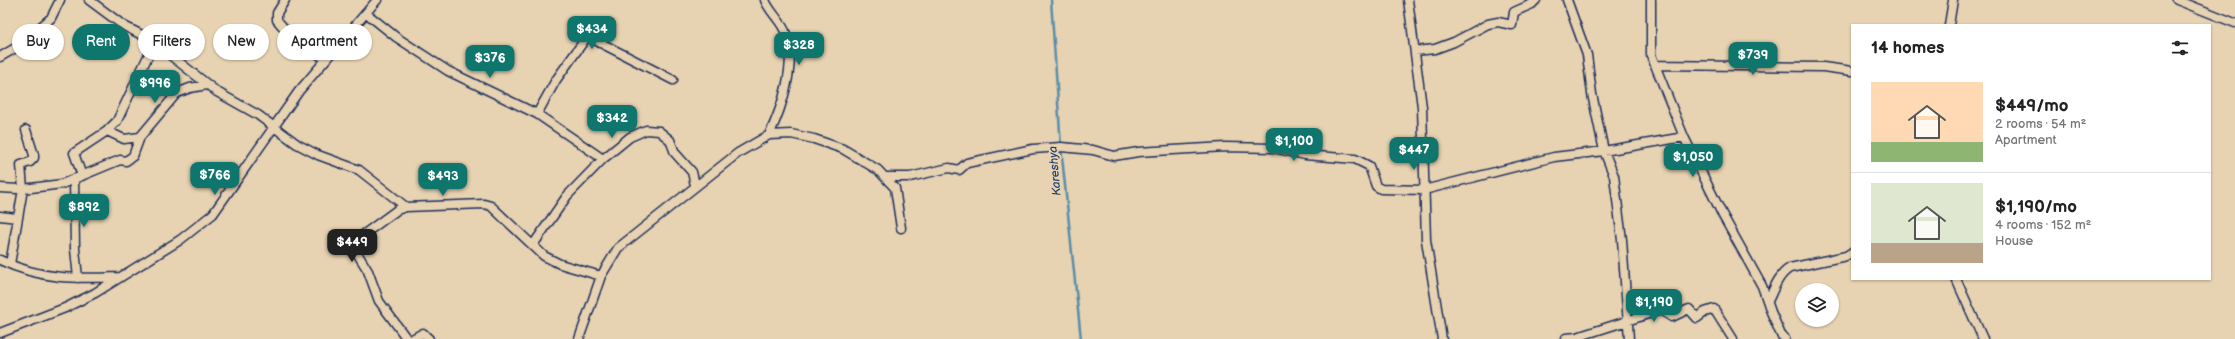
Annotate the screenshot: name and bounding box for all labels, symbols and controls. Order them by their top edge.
pin: $434 [568,16,616,50]
text: $434 [576,21,608,37]
chip: Buy [12,24,64,60]
chip: Rent [72,24,130,60]
chip: Filters [138,24,205,60]
chip: New [213,24,269,60]
chip: Apartment [277,24,372,60]
pin: $328 [775,32,823,66]
text: $328 [783,37,815,53]
icon: filters [2169,37,2191,59]
text: 14 homes [1871,38,1944,58]
pin: $739 [1729,42,1777,76]
pin: $376 [466,45,514,79]
text: $739 [1738,47,1768,63]
text: $376 [474,50,506,66]
pin: $996 [131,70,179,104]
text: $996 [139,75,171,91]
text: $449/mo [1995,96,2068,116]
icon: home [1903,98,1951,146]
pin: $342 [588,105,636,139]
text: $342 [596,110,628,126]
text: 2 rooms · 54 m² [1995,116,2086,132]
pin: $1,100 [1261,128,1327,162]
text: Apartment [1995,132,2056,148]
text: $1,100 [1275,133,1313,149]
pin: $447 [1390,137,1438,171]
text: $447 [1398,142,1430,158]
pin: $1,050 [1660,144,1726,178]
water label: Kareshya [1045,145,1065,197]
text: $1,050 [1673,149,1713,165]
pin: $766 [191,162,239,196]
pin: $493 [419,163,467,197]
text: $766 [199,167,231,183]
text: $493 [427,168,459,184]
pin: $892 [60,194,108,228]
text: $1,190/mo [1995,197,2077,217]
text: $892 [68,199,100,215]
icon: home [1903,199,1951,247]
text: 4 rooms · 152 m² [1995,217,2091,233]
pin: $449 [328,229,376,263]
text: House [1995,233,2033,249]
text: $449 [336,234,368,250]
map controls [1795,283,1839,327]
button: layers [1795,283,1839,327]
pin: $1,190 [1621,289,1687,323]
text: $1,190 [1635,294,1673,310]

